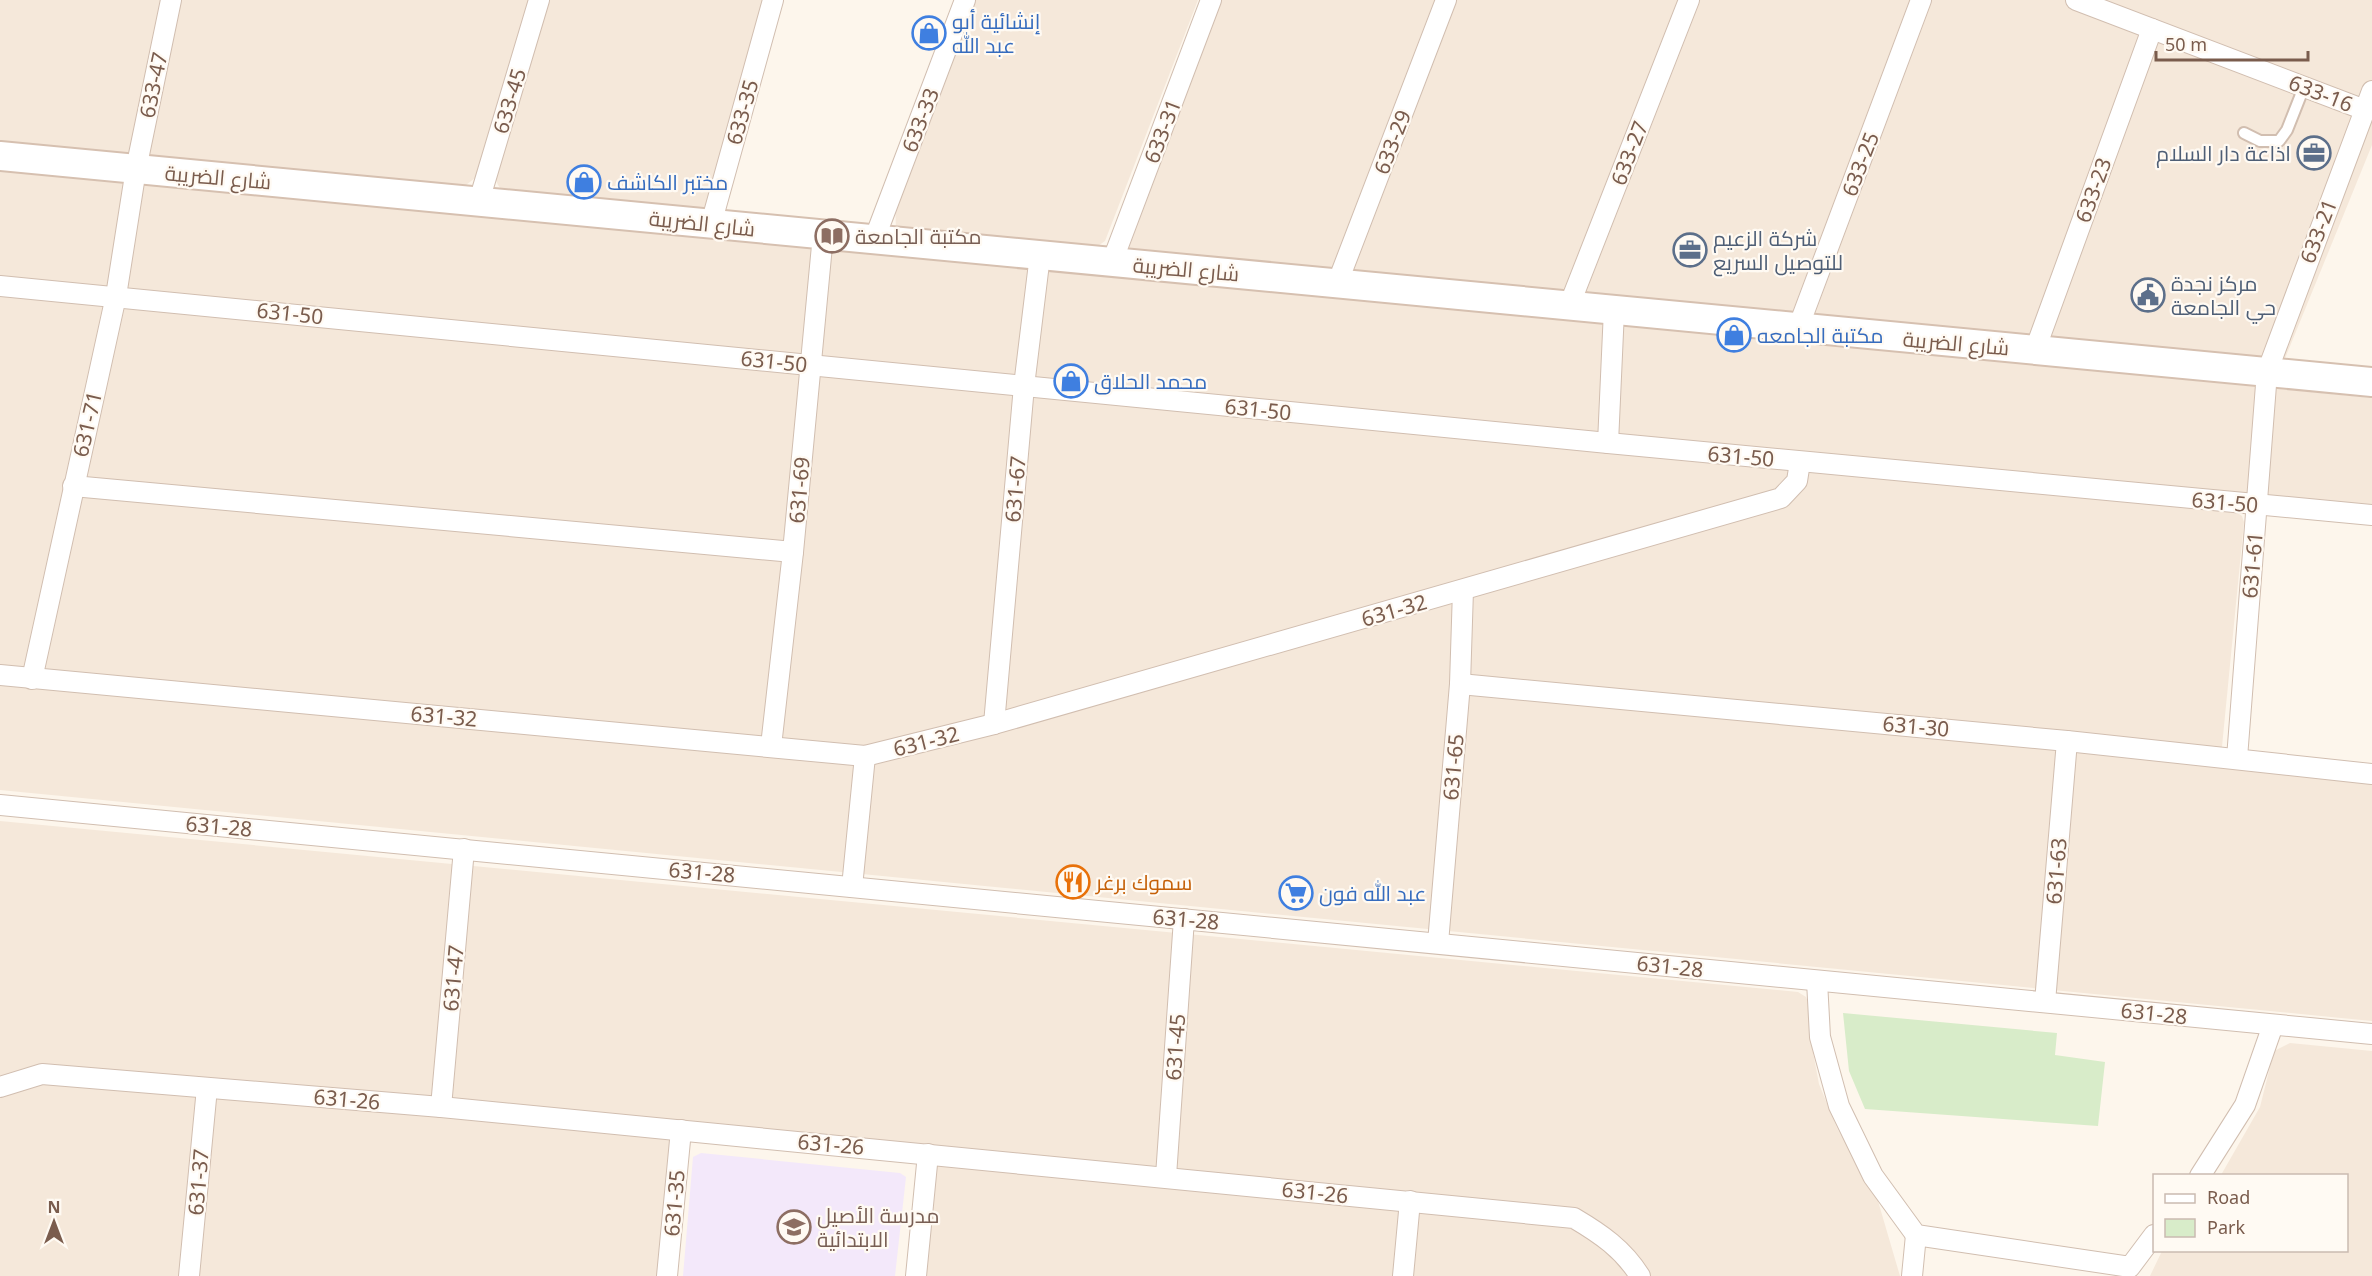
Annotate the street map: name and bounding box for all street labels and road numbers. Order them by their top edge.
street label: 633-47 [132,49,174,121]
street label: 633-45 [486,65,532,137]
street label: 633-16 [2285,68,2357,118]
street label: 633-35 [719,76,765,148]
street label: 633-33 [895,84,945,156]
street label: 633-31 [1137,95,1187,167]
street label: 633-29 [1367,106,1417,178]
street label: 633-27 [1604,117,1654,189]
street label: 633-25 [1835,128,1885,200]
street label: 633-23 [2068,154,2118,226]
street label: شارع الضريبة [164,158,272,197]
street label: 633-21 [2293,195,2343,267]
street label: شارع الضريبة [647,204,757,243]
street label: شارع الضريبة [1132,250,1240,289]
street label: 631-50 [255,296,325,330]
street label: شارع الضريبة [1902,324,2010,363]
street label: 631-50 [739,344,809,378]
street label: 631-71 [66,388,108,460]
street label: 631-50 [1223,392,1293,426]
street label: 631-50 [1706,439,1776,473]
street label: 631-67 [998,454,1032,524]
street label: 631-69 [782,455,816,525]
street label: 631-50 [2190,485,2260,519]
street label: 631-61 [2235,530,2269,600]
street label: 631-32 [1358,587,1430,633]
street label: 631-32 [409,699,479,733]
street label: 631-30 [1881,709,1951,743]
street label: 631-32 [890,719,962,763]
street label: 631-65 [1436,732,1470,802]
street label: 631-28 [184,809,254,843]
street label: 631-63 [2039,836,2073,906]
street label: 631-28 [667,855,737,889]
street label: 631-28 [1151,902,1221,936]
street label: 631-47 [436,943,470,1013]
street label: 631-28 [1635,949,1705,983]
street label: 631-28 [2119,996,2189,1030]
street label: 631-45 [1159,1013,1191,1081]
street label: 631-26 [312,1082,382,1116]
street label: 631-26 [796,1127,866,1161]
street label: 631-37 [181,1147,215,1217]
street label: 631-35 [657,1168,691,1238]
street label: 631-26 [1280,1175,1350,1209]

